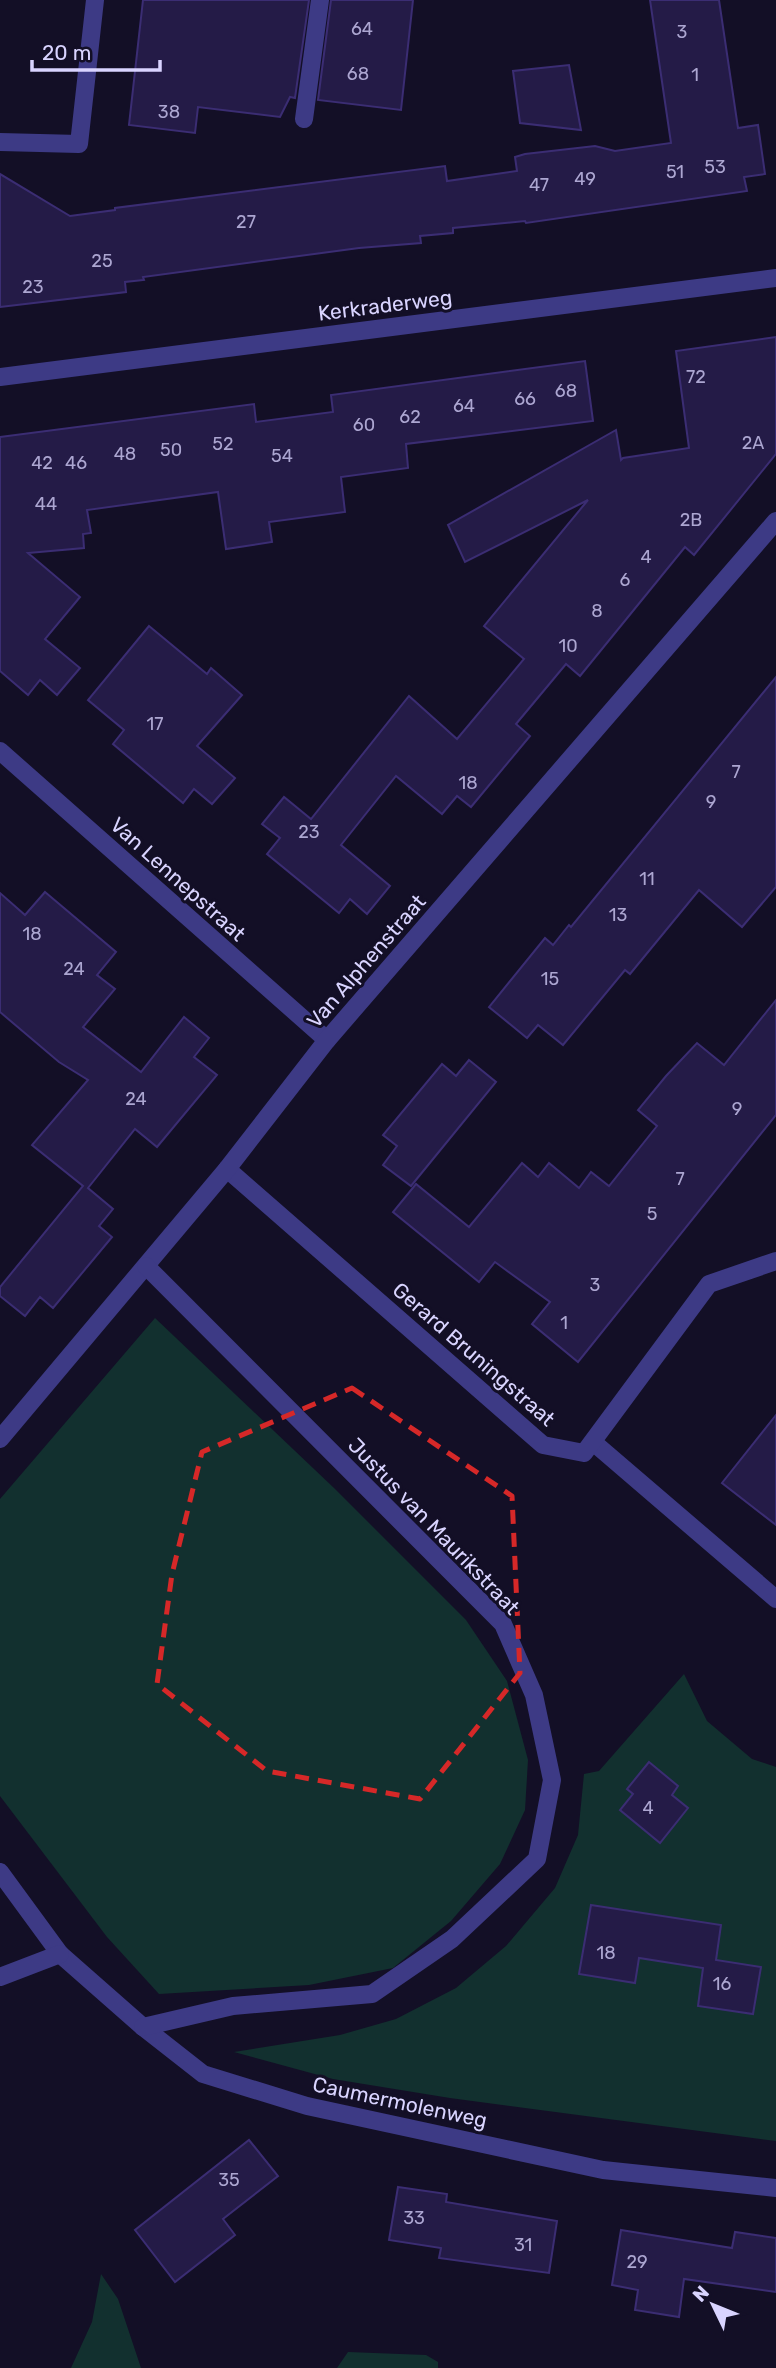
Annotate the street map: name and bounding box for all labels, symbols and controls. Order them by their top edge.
house number: 64 [351,18,373,40]
house number: 3 [677,21,687,43]
scale bar [32,28,159,72]
text: 20 m [42,40,91,65]
house number: 68 [347,63,369,85]
house number: 1 [691,64,699,86]
house number: 38 [158,101,180,123]
house number: 53 [704,156,726,178]
house number: 51 [666,161,684,183]
house number: 49 [574,168,596,190]
house number: 47 [529,174,549,196]
house number: 27 [236,211,256,233]
house number: 25 [91,250,113,272]
house number: 23 [22,276,44,298]
street label: Kerkraderweg [316,284,454,326]
house number: 72 [686,366,706,388]
house number: 68 [555,380,577,402]
house number: 66 [514,388,536,410]
house number: 64 [453,395,475,417]
house number: 62 [399,406,421,428]
house number: 60 [353,414,375,436]
house number: 2A [742,432,764,454]
house number: 52 [212,433,234,455]
house number: 50 [160,439,182,461]
house number: 48 [114,443,136,465]
house number: 54 [271,445,293,467]
house number: 42 [31,452,53,474]
house number: 46 [65,452,87,474]
house number: 44 [35,493,57,515]
house number: 2B [680,509,702,531]
house number: 4 [640,546,652,568]
house number: 6 [620,569,631,591]
house number: 8 [591,600,603,622]
house number: 10 [558,635,578,657]
house number: 17 [147,713,163,735]
house number: 7 [731,761,741,783]
house number: 18 [458,772,478,794]
house number: 9 [706,791,716,813]
street label: Van Lennepstraat [105,812,251,946]
house number: 23 [298,821,320,843]
house number: 11 [639,868,655,890]
street label: Van Alphenstraat [301,889,431,1033]
house number: 13 [609,904,627,926]
house number: 18 [22,923,42,945]
house number: 24 [63,958,85,980]
house number: 15 [541,968,559,990]
house number: 24 [125,1088,147,1110]
house number: 9 [732,1098,742,1120]
house number: 7 [675,1168,685,1190]
house number: 5 [647,1203,657,1225]
house number: 3 [590,1274,600,1296]
street label: Gerard Bruningstraat [388,1277,560,1431]
house number: 1 [560,1312,568,1334]
street label: Justus van Maurikstraat [343,1432,525,1620]
house number: 4 [642,1797,654,1819]
house number: 18 [596,1942,616,1964]
house number: 16 [713,1973,731,1995]
street label: Caumermolenweg [311,2071,489,2133]
house number: 35 [218,2169,240,2191]
house number: 33 [403,2207,425,2229]
house number: 31 [514,2234,532,2256]
house number: 29 [626,2251,648,2273]
north arrow [678,2270,748,2340]
text: N [688,2281,714,2307]

